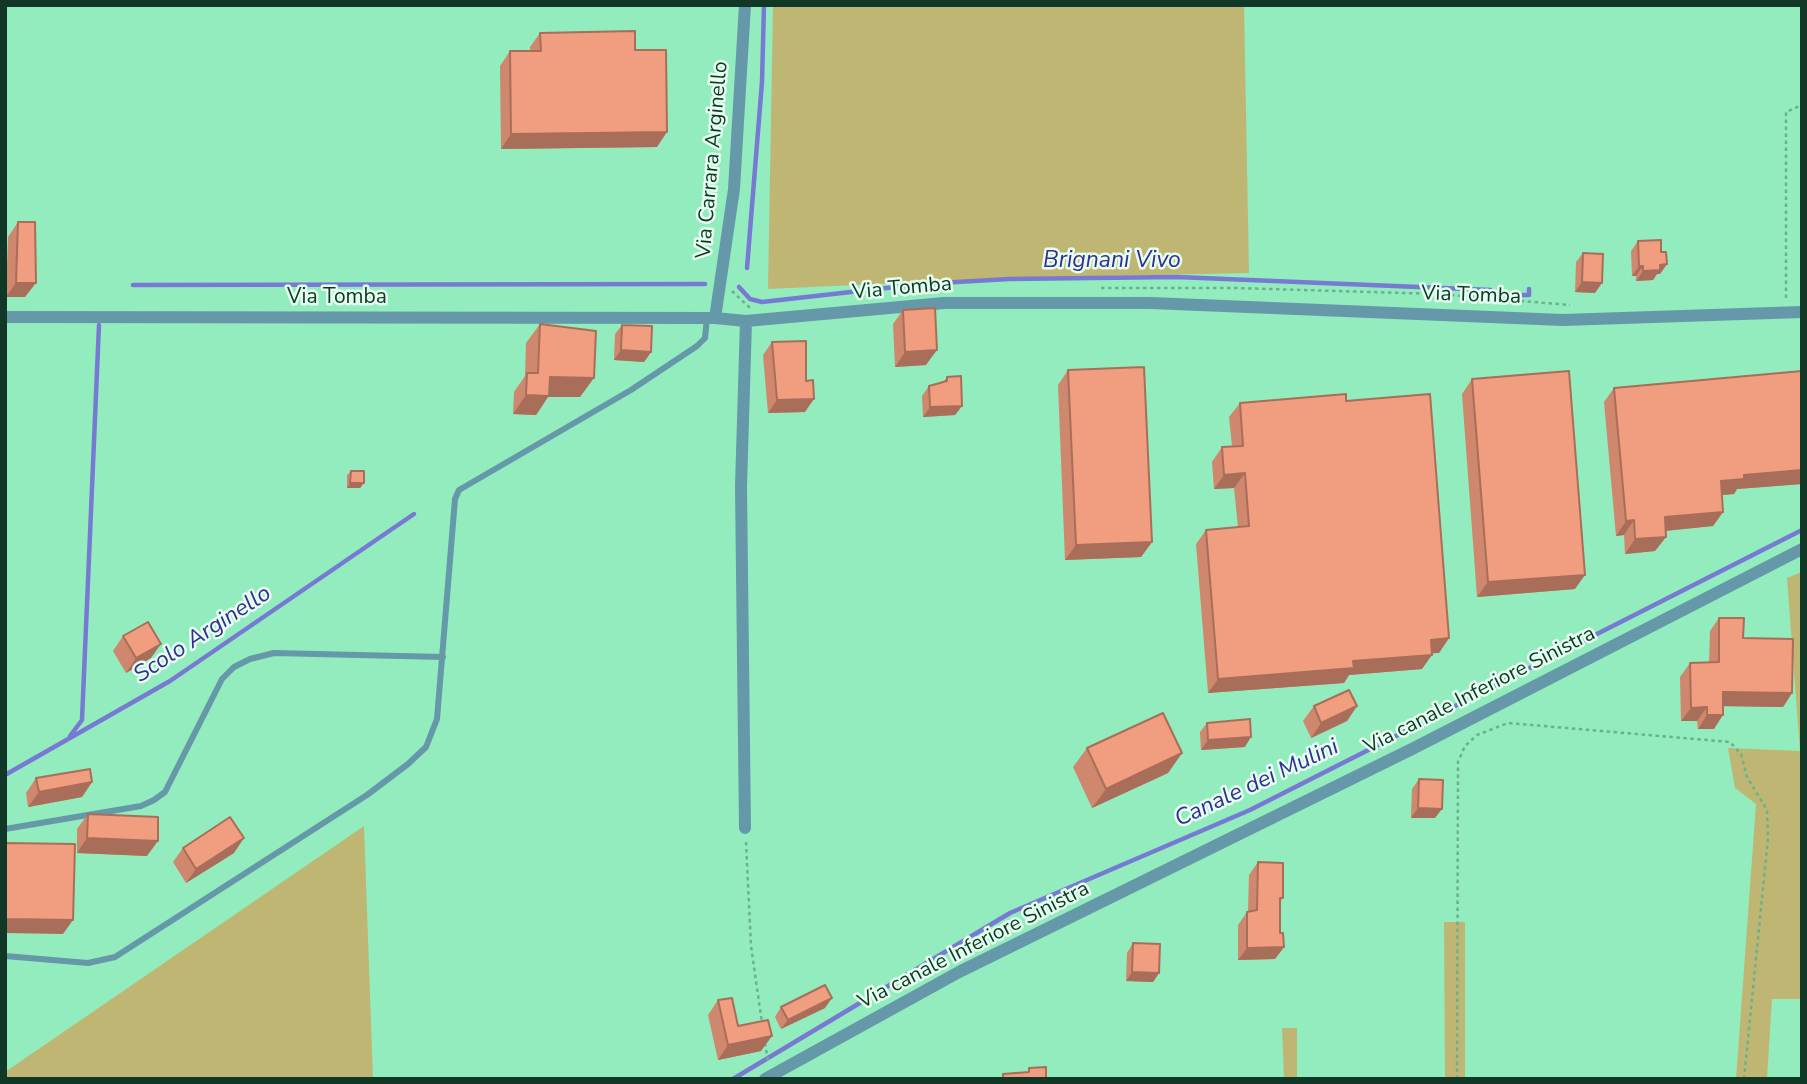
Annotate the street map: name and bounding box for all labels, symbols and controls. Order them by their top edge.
street label: Via Carrara Arginello [692,60,734,260]
water label: Brignani Vivo [1043,247,1181,275]
street label: Via Tomba [851,272,953,306]
street label: Via Tomba [1421,282,1521,310]
street label: Via Tomba [287,285,387,311]
water label: Scolo Arginello [129,580,277,690]
street label: Via canale Inferiore Sinistra [1360,622,1600,760]
water label: Canale dei Mulini [1171,734,1343,834]
street label: Via canale Inferiore Sinistra [854,877,1094,1015]

